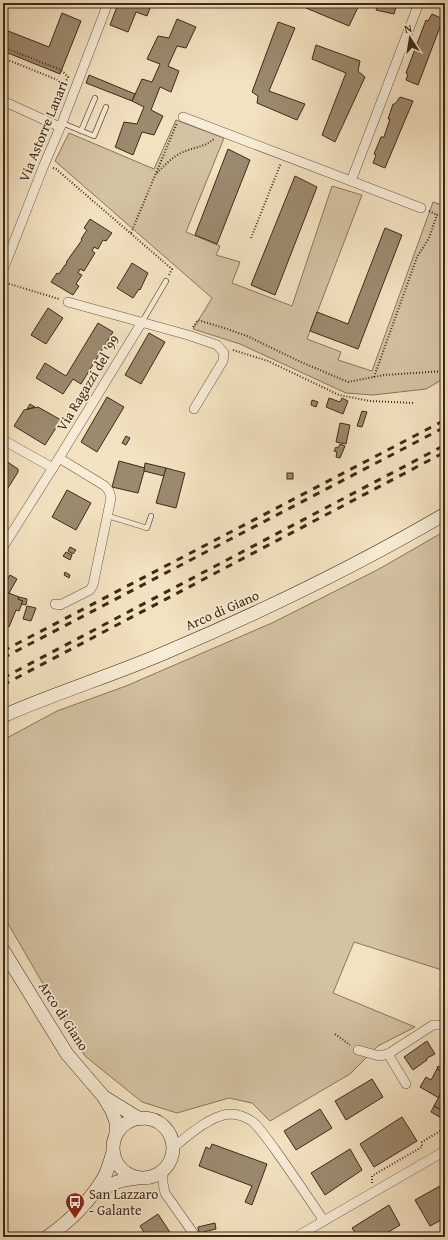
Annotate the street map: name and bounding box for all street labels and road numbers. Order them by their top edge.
street label: Via Astorre Lanari [14,77,72,185]
street label: Via Ragazzi del '99 [51,331,125,435]
street label: Arco di Giano [182,585,262,635]
street label: Arco di Giano [34,978,94,1054]

